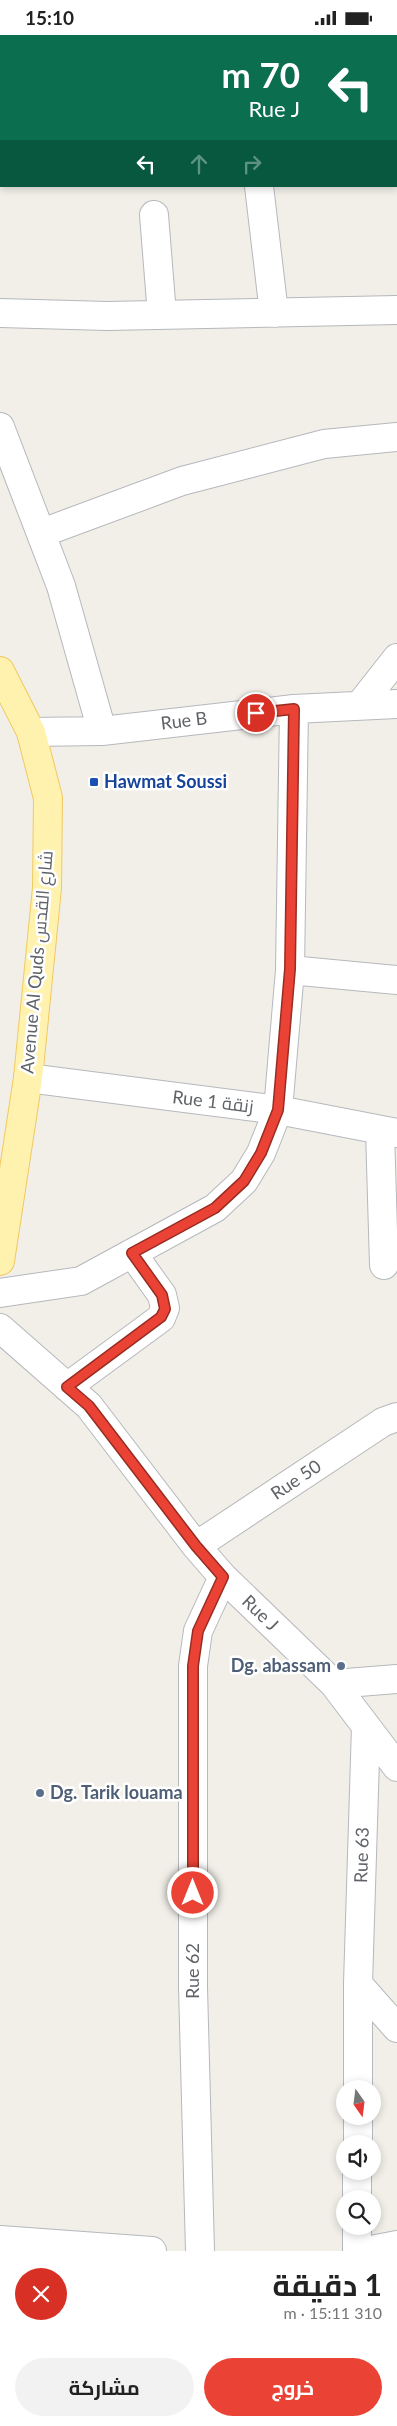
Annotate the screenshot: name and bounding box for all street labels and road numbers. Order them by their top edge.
street label: Rue B [159,706,208,734]
street label: Avenue Al Quds شارع القدس [15,850,59,1074]
street label: Rue 1 زنقة [171,1085,255,1118]
street label: Rue 50 [266,1454,325,1504]
street label: Rue J [238,1590,283,1635]
street label: Rue 63 [349,1827,373,1883]
street label: Rue 62 [181,1943,203,1999]

